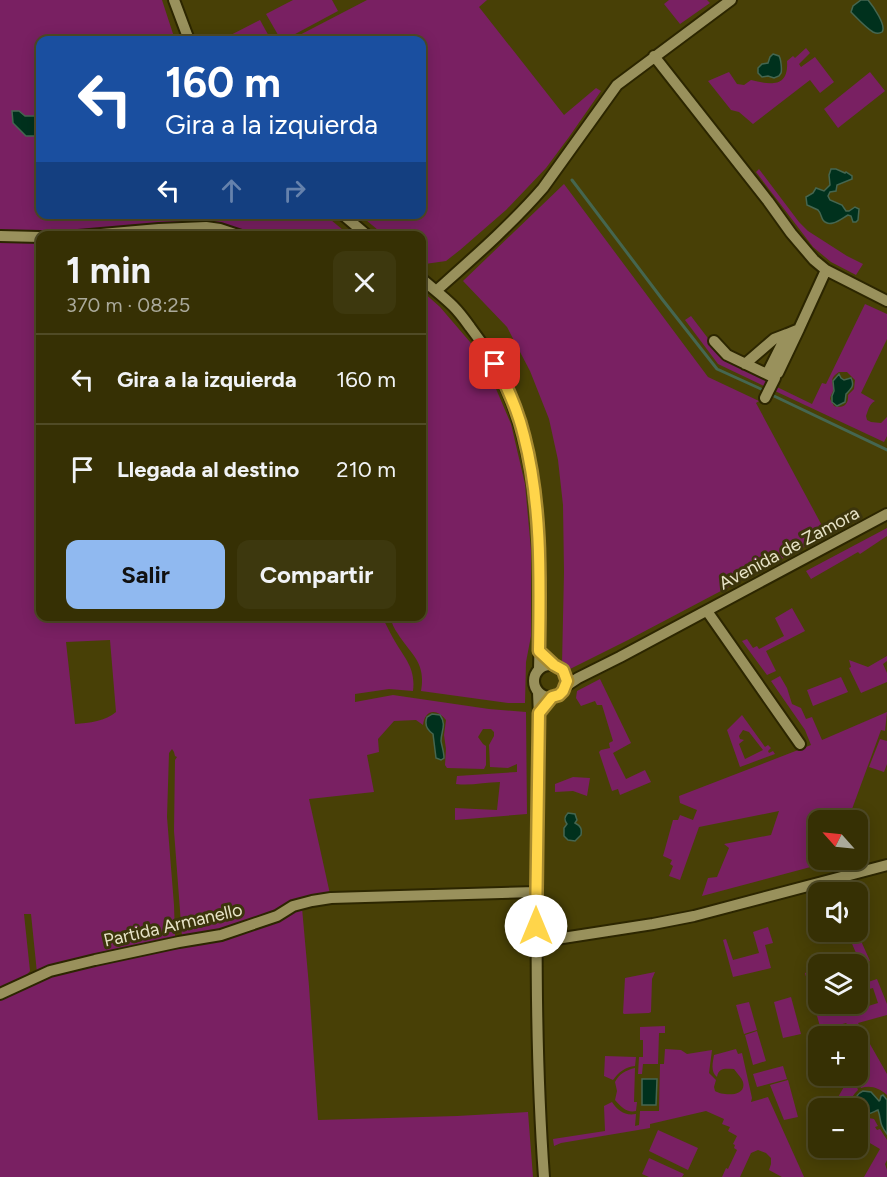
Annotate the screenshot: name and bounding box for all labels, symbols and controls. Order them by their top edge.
text: 160 m [165,57,281,108]
icon: left [66,60,144,138]
text: Gira a la izquierda [165,108,378,141]
icon: left [152,174,185,207]
icon: ahead [215,174,248,207]
icon: right [278,174,311,207]
text: 1 min [66,249,151,292]
button: close [333,251,396,314]
text: 370 m · 08:25 [66,293,190,317]
pin [469,338,520,389]
icon: arrive [478,347,511,380]
icon: left [66,363,99,396]
text: Gira a la izquierda [117,366,297,393]
text: 160 m [336,366,396,393]
icon: arrive [66,453,99,486]
text: Llegada al destino [117,456,299,483]
text: 210 m [336,456,396,483]
street label: Avenida de Zamora [715,502,863,594]
button: Salir [66,540,225,609]
button: Compartir [237,540,396,609]
north arrow [808,810,868,870]
map controls [808,810,868,1158]
button: sound [808,882,868,942]
position arrow [504,894,568,958]
street label: Partida Armanello [102,898,244,952]
button: layers [808,954,868,1014]
button: + [808,1026,868,1086]
button: − [808,1098,868,1158]

